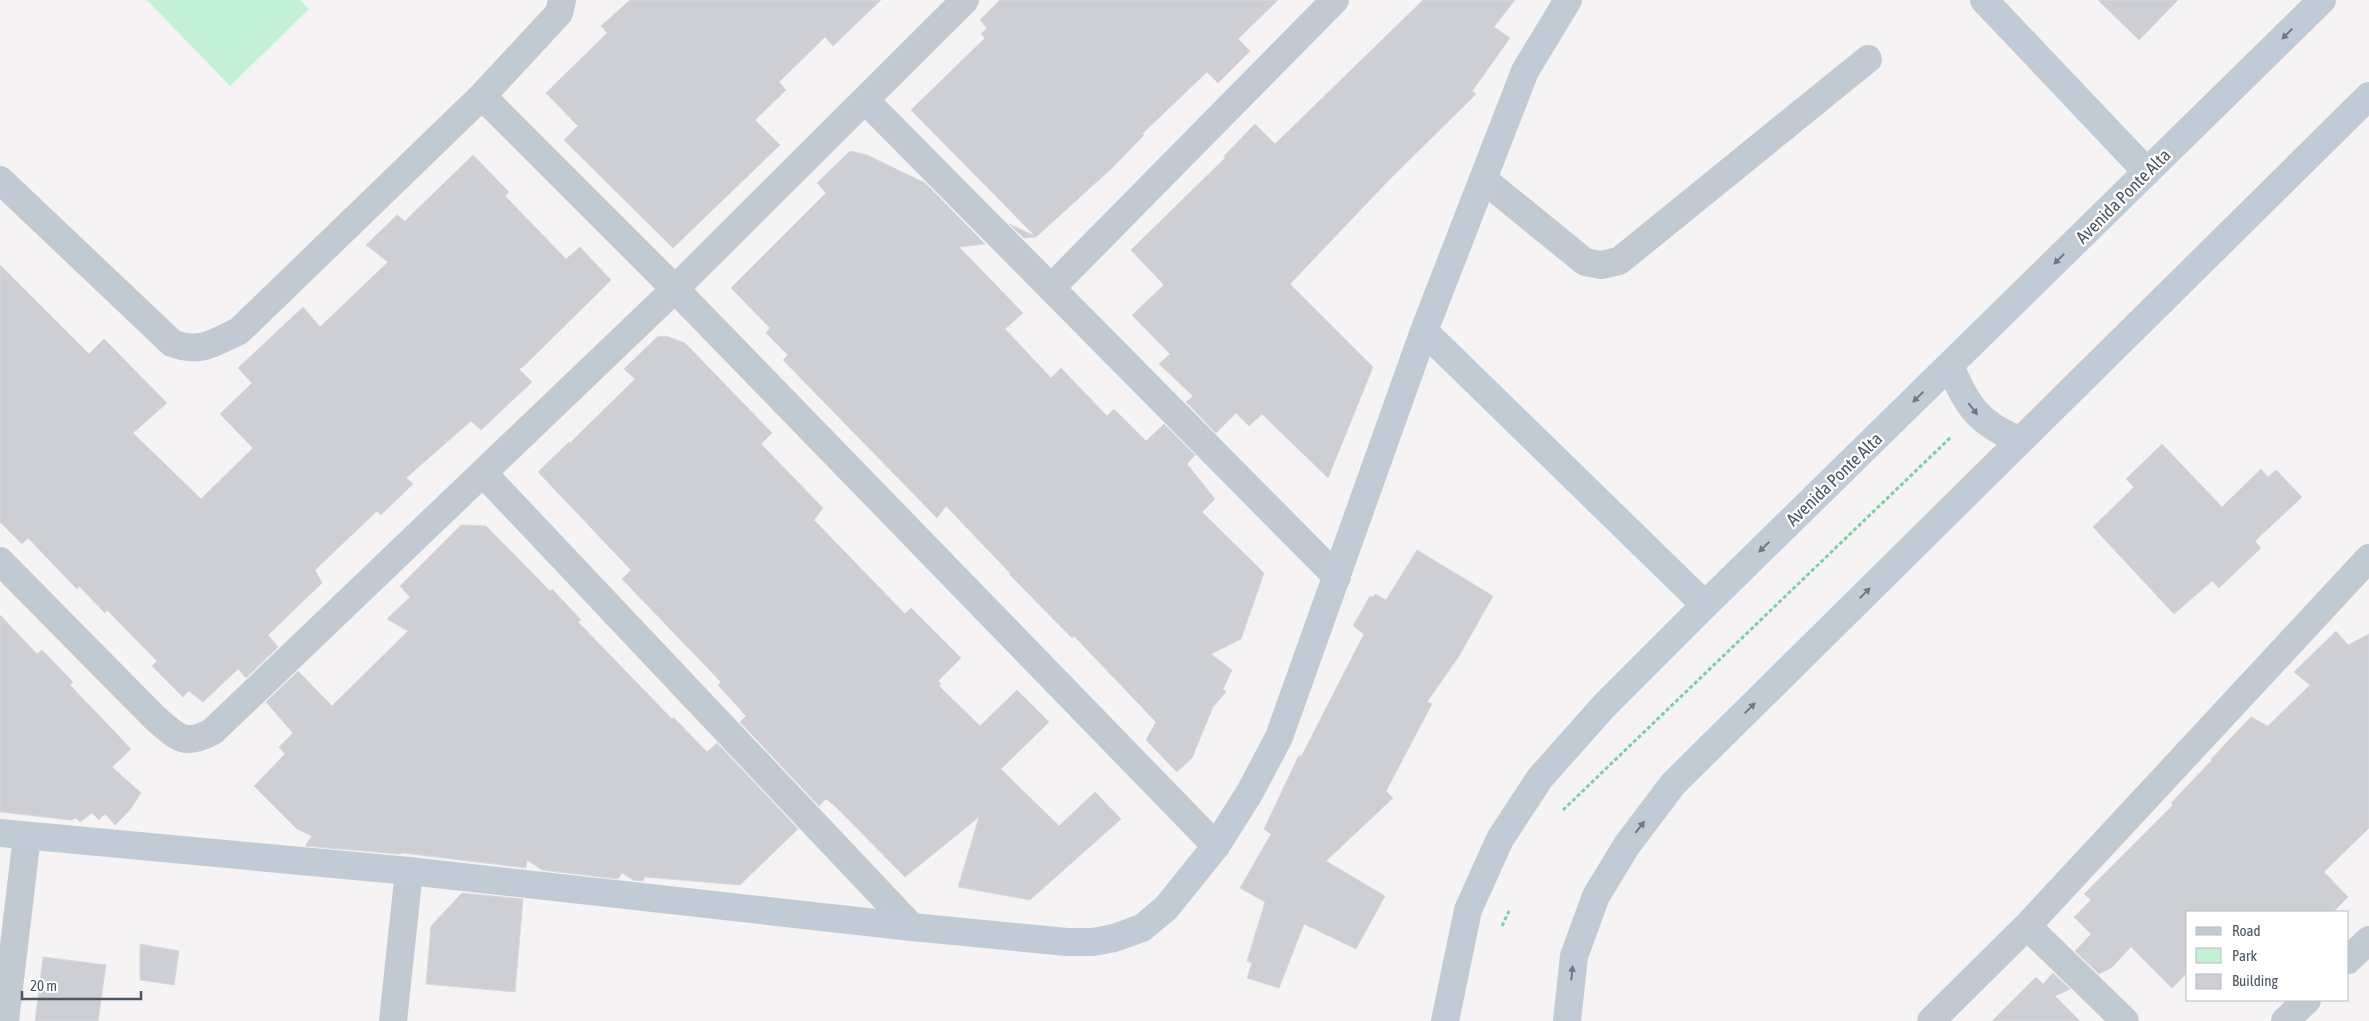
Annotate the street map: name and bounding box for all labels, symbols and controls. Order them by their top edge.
one-way arrow [2282,28,2294,40]
street label: Avenida Ponte Alta [2071,144,2175,248]
one-way arrow [2054,253,2066,265]
one-way arrow [1913,391,1925,403]
one-way arrow [1968,402,1979,415]
street label: Avenida Ponte Alta [1782,428,1886,530]
one-way arrow [1759,541,1771,553]
one-way arrow [1859,587,1871,599]
one-way arrow [1744,702,1756,714]
one-way arrow [1635,821,1646,834]
legend [2186,911,2349,1001]
text: Road [2232,922,2261,939]
text: Park [2232,947,2257,964]
one-way arrow [1568,964,1576,980]
scale bar [22,968,141,1000]
text: Building [2232,972,2278,989]
text: 20 m [30,977,57,994]

